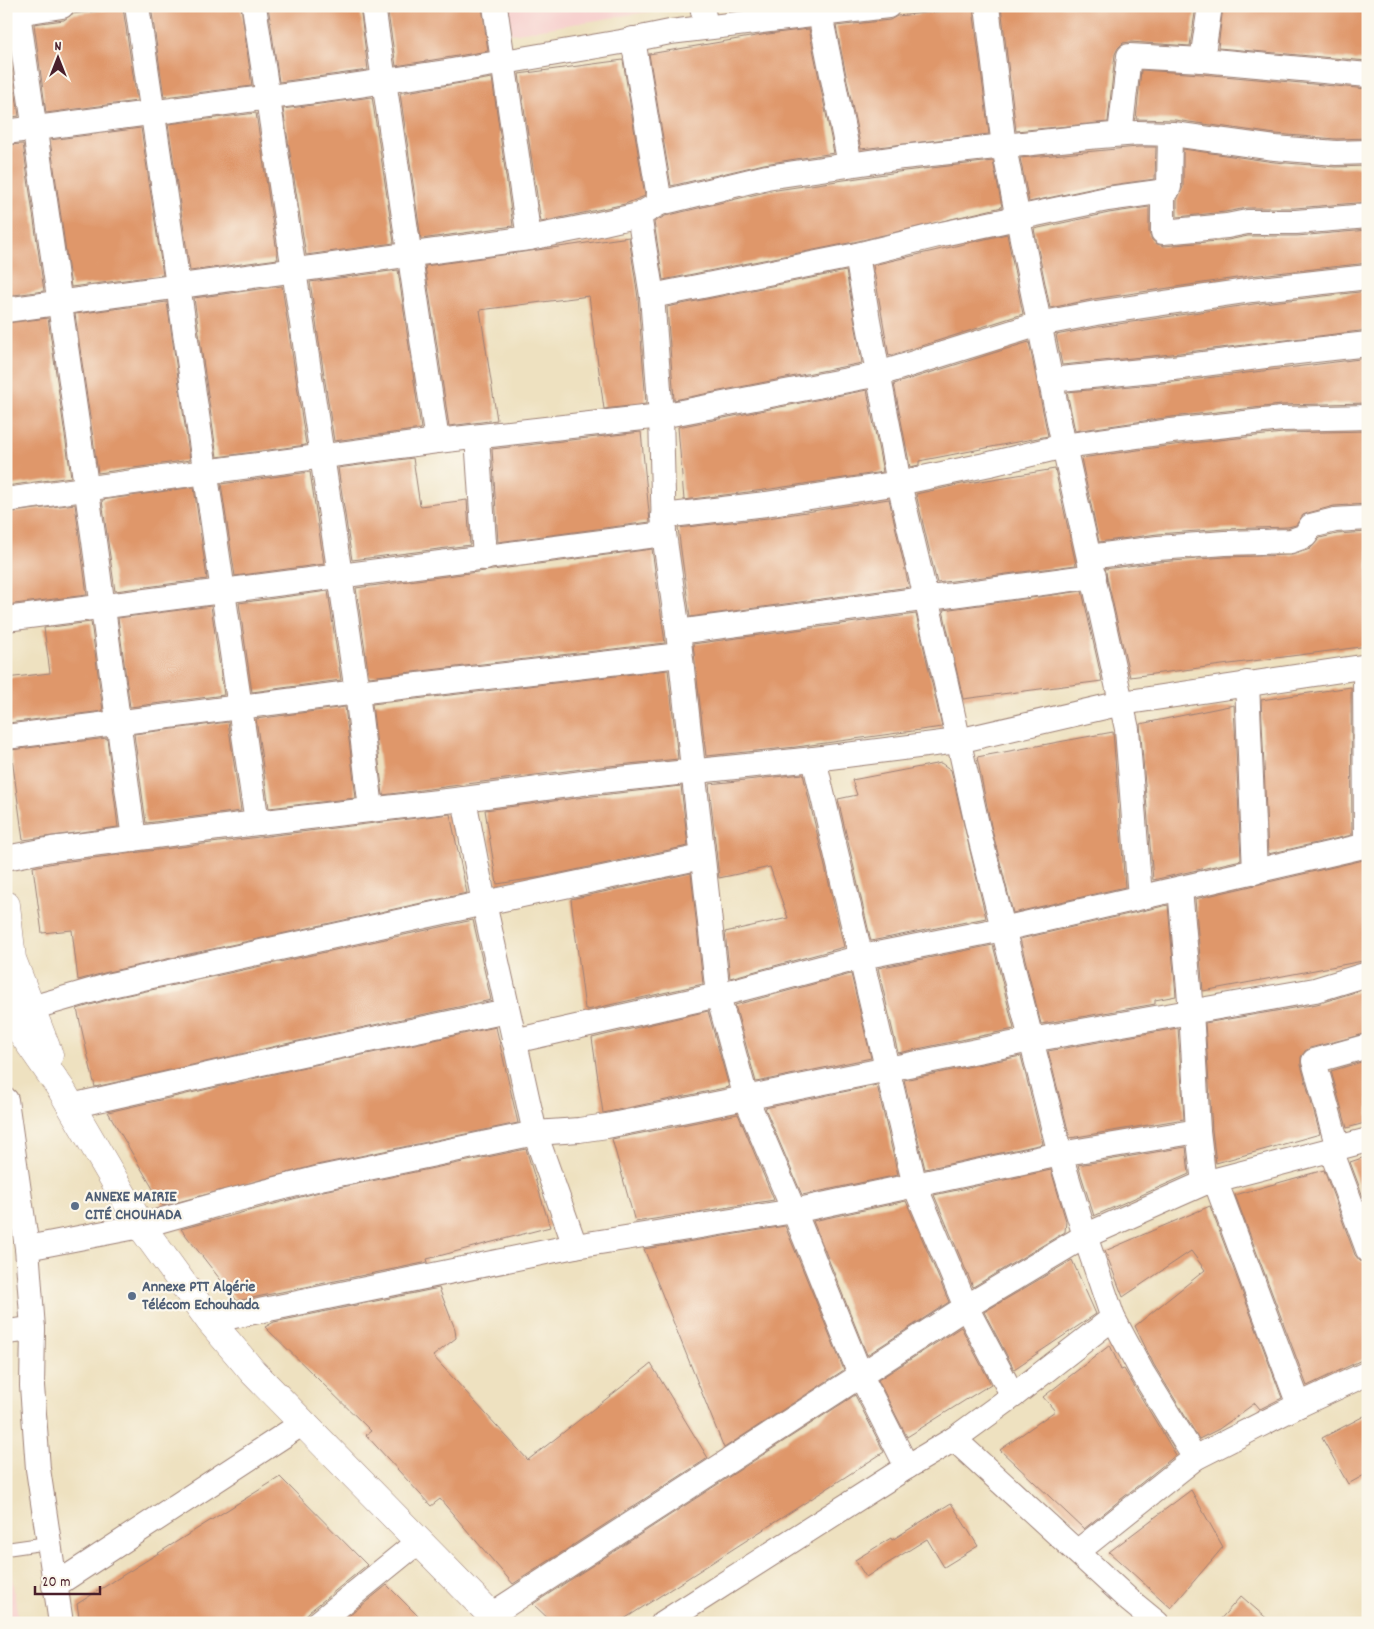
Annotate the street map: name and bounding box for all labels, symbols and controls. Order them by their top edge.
north arrow [32,32,82,82]
text: N [55,37,62,57]
place label: ANNEXE MAIRIE CITÉ CHOUHADA [85,1186,182,1227]
marker: ANNEXE MAIRIE CITÉ CHOUHADA [69,1200,81,1212]
place label: Annexe PTT Algérie Télécom Echouhada [142,1276,261,1317]
marker: Annexe PTT Algérie Télécom Echouhada [126,1290,138,1302]
scale bar [35,1564,100,1596]
text: 20 m [42,1572,70,1594]

